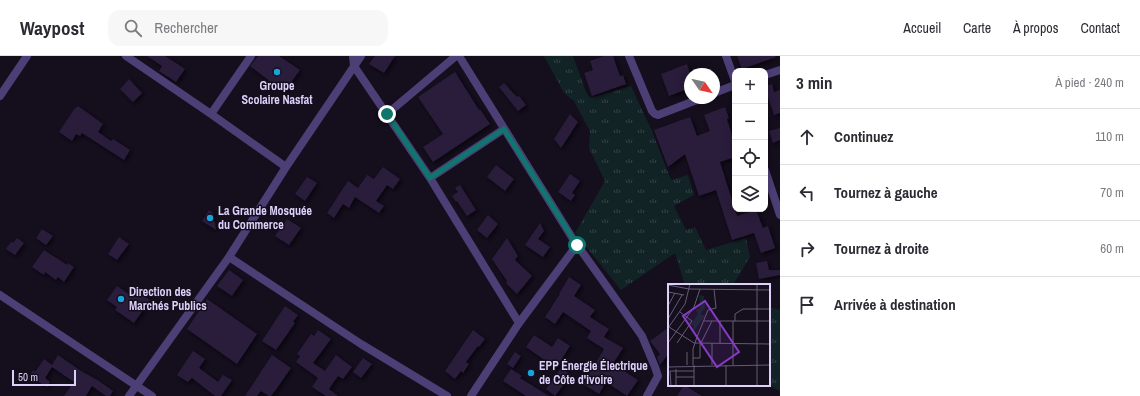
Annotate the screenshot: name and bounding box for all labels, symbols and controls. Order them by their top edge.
search box [108,10,388,46]
text: Waypost [20,15,84,41]
icon: search [122,17,144,39]
text: Rechercher [154,17,218,38]
text: Accueil [903,19,941,37]
text: Carte [963,19,991,37]
text: À propos [1013,19,1058,37]
text: Contact [1080,19,1120,37]
marker: Groupe Scolaire Nasfat [272,67,282,77]
north arrow [684,68,720,104]
map controls [732,68,768,212]
button: + [732,68,768,104]
text: 3 min [796,71,832,94]
text: À pied · 240 m [1055,74,1124,91]
place label: Groupe Scolaire Nasfat [241,78,313,108]
button: − [732,104,768,140]
route end [378,105,396,123]
icon: ahead [796,126,818,148]
text: Continuez [834,126,893,147]
text: 110 m [1095,128,1124,145]
button: locate [732,140,768,176]
button: layers [732,176,768,212]
icon: left [796,182,818,204]
text: Tournez à gauche [834,182,938,203]
text: 70 m [1100,184,1124,201]
place label: La Grande Mosquée du Commerce [218,203,313,233]
marker: La Grande Mosquée du Commerce [205,213,215,223]
route start [568,236,586,254]
icon: right [796,238,818,260]
text: Tournez à droite [834,238,929,259]
text: 60 m [1100,240,1124,257]
place label: Direction des Marchés Publics [129,284,207,314]
inset map [668,284,770,386]
marker: Direction des Marchés Publics [116,294,126,304]
icon: arrive [796,294,818,316]
text: Arrivée à destination [834,294,956,315]
place label: EPP Énergie Électrique de Côte d'ivoire [539,358,648,388]
scale bar [12,368,76,387]
marker: EPP Énergie Électrique de Côte d'ivoire [526,368,536,378]
text: 50 m [18,370,38,384]

